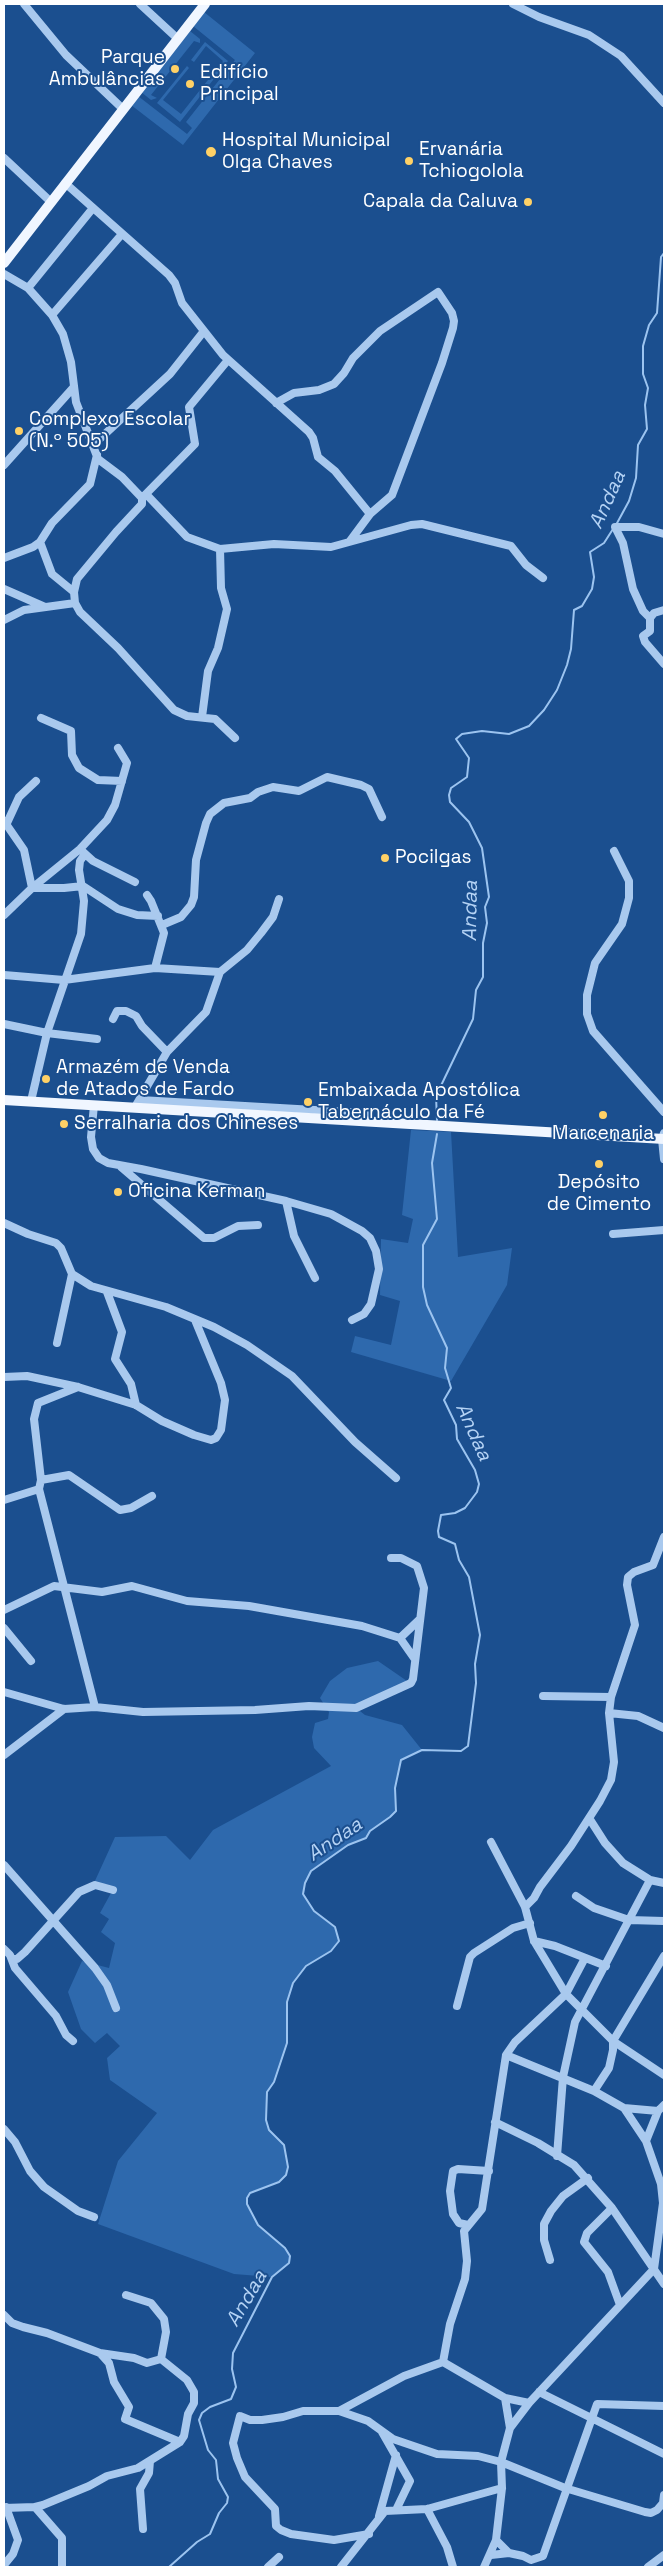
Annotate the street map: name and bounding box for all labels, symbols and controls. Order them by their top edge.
place label: Parque Ambulâncias [49,47,165,91]
place label: Edifício Principal [200,62,279,106]
marker: Parque Ambulâncias [169,63,181,75]
marker: Edifício Principal [184,78,196,90]
place label: Hospital Municipal Olga Chaves [222,130,390,174]
place label: Ervanária Tchiogolola [419,139,524,183]
marker: Hospital Municipal Olga Chaves [204,145,218,159]
marker: Ervanária Tchiogolola [403,155,415,167]
place label: Capala da Caluva [363,191,518,213]
marker: Capala da Caluva [522,196,534,208]
place label: Complexo Escolar (N.º 505) [29,409,191,453]
marker: Complexo Escolar (N.º 505) [13,425,25,437]
water label: Andaa [585,467,631,533]
place label: Pocilgas [395,847,472,869]
marker: Pocilgas [379,852,391,864]
water label: Andaa [458,880,484,942]
place label: Armazém de Venda de Atados de Fardo [56,1057,234,1101]
marker: Armazém de Venda de Atados de Fardo [40,1073,52,1085]
place label: Embaixada Apostólica Tabernáculo da Fé [318,1080,520,1124]
marker: Embaixada Apostólica Tabernáculo da Fé [302,1096,314,1108]
marker: Marcenaria [597,1109,609,1121]
place label: Serralharia dos Chineses [74,1113,298,1135]
marker: Serralharia dos Chineses [58,1118,70,1130]
place label: Marcenaria [552,1123,654,1145]
marker: Depósito de Cimento [593,1158,605,1170]
place label: Depósito de Cimento [547,1172,651,1216]
place label: Oficina Kerman [128,1181,265,1203]
marker: Oficina Kerman [112,1186,124,1198]
water label: Andaa [450,1399,496,1465]
water label: Andaa [303,1813,367,1867]
water label: Andaa [221,2267,273,2331]

